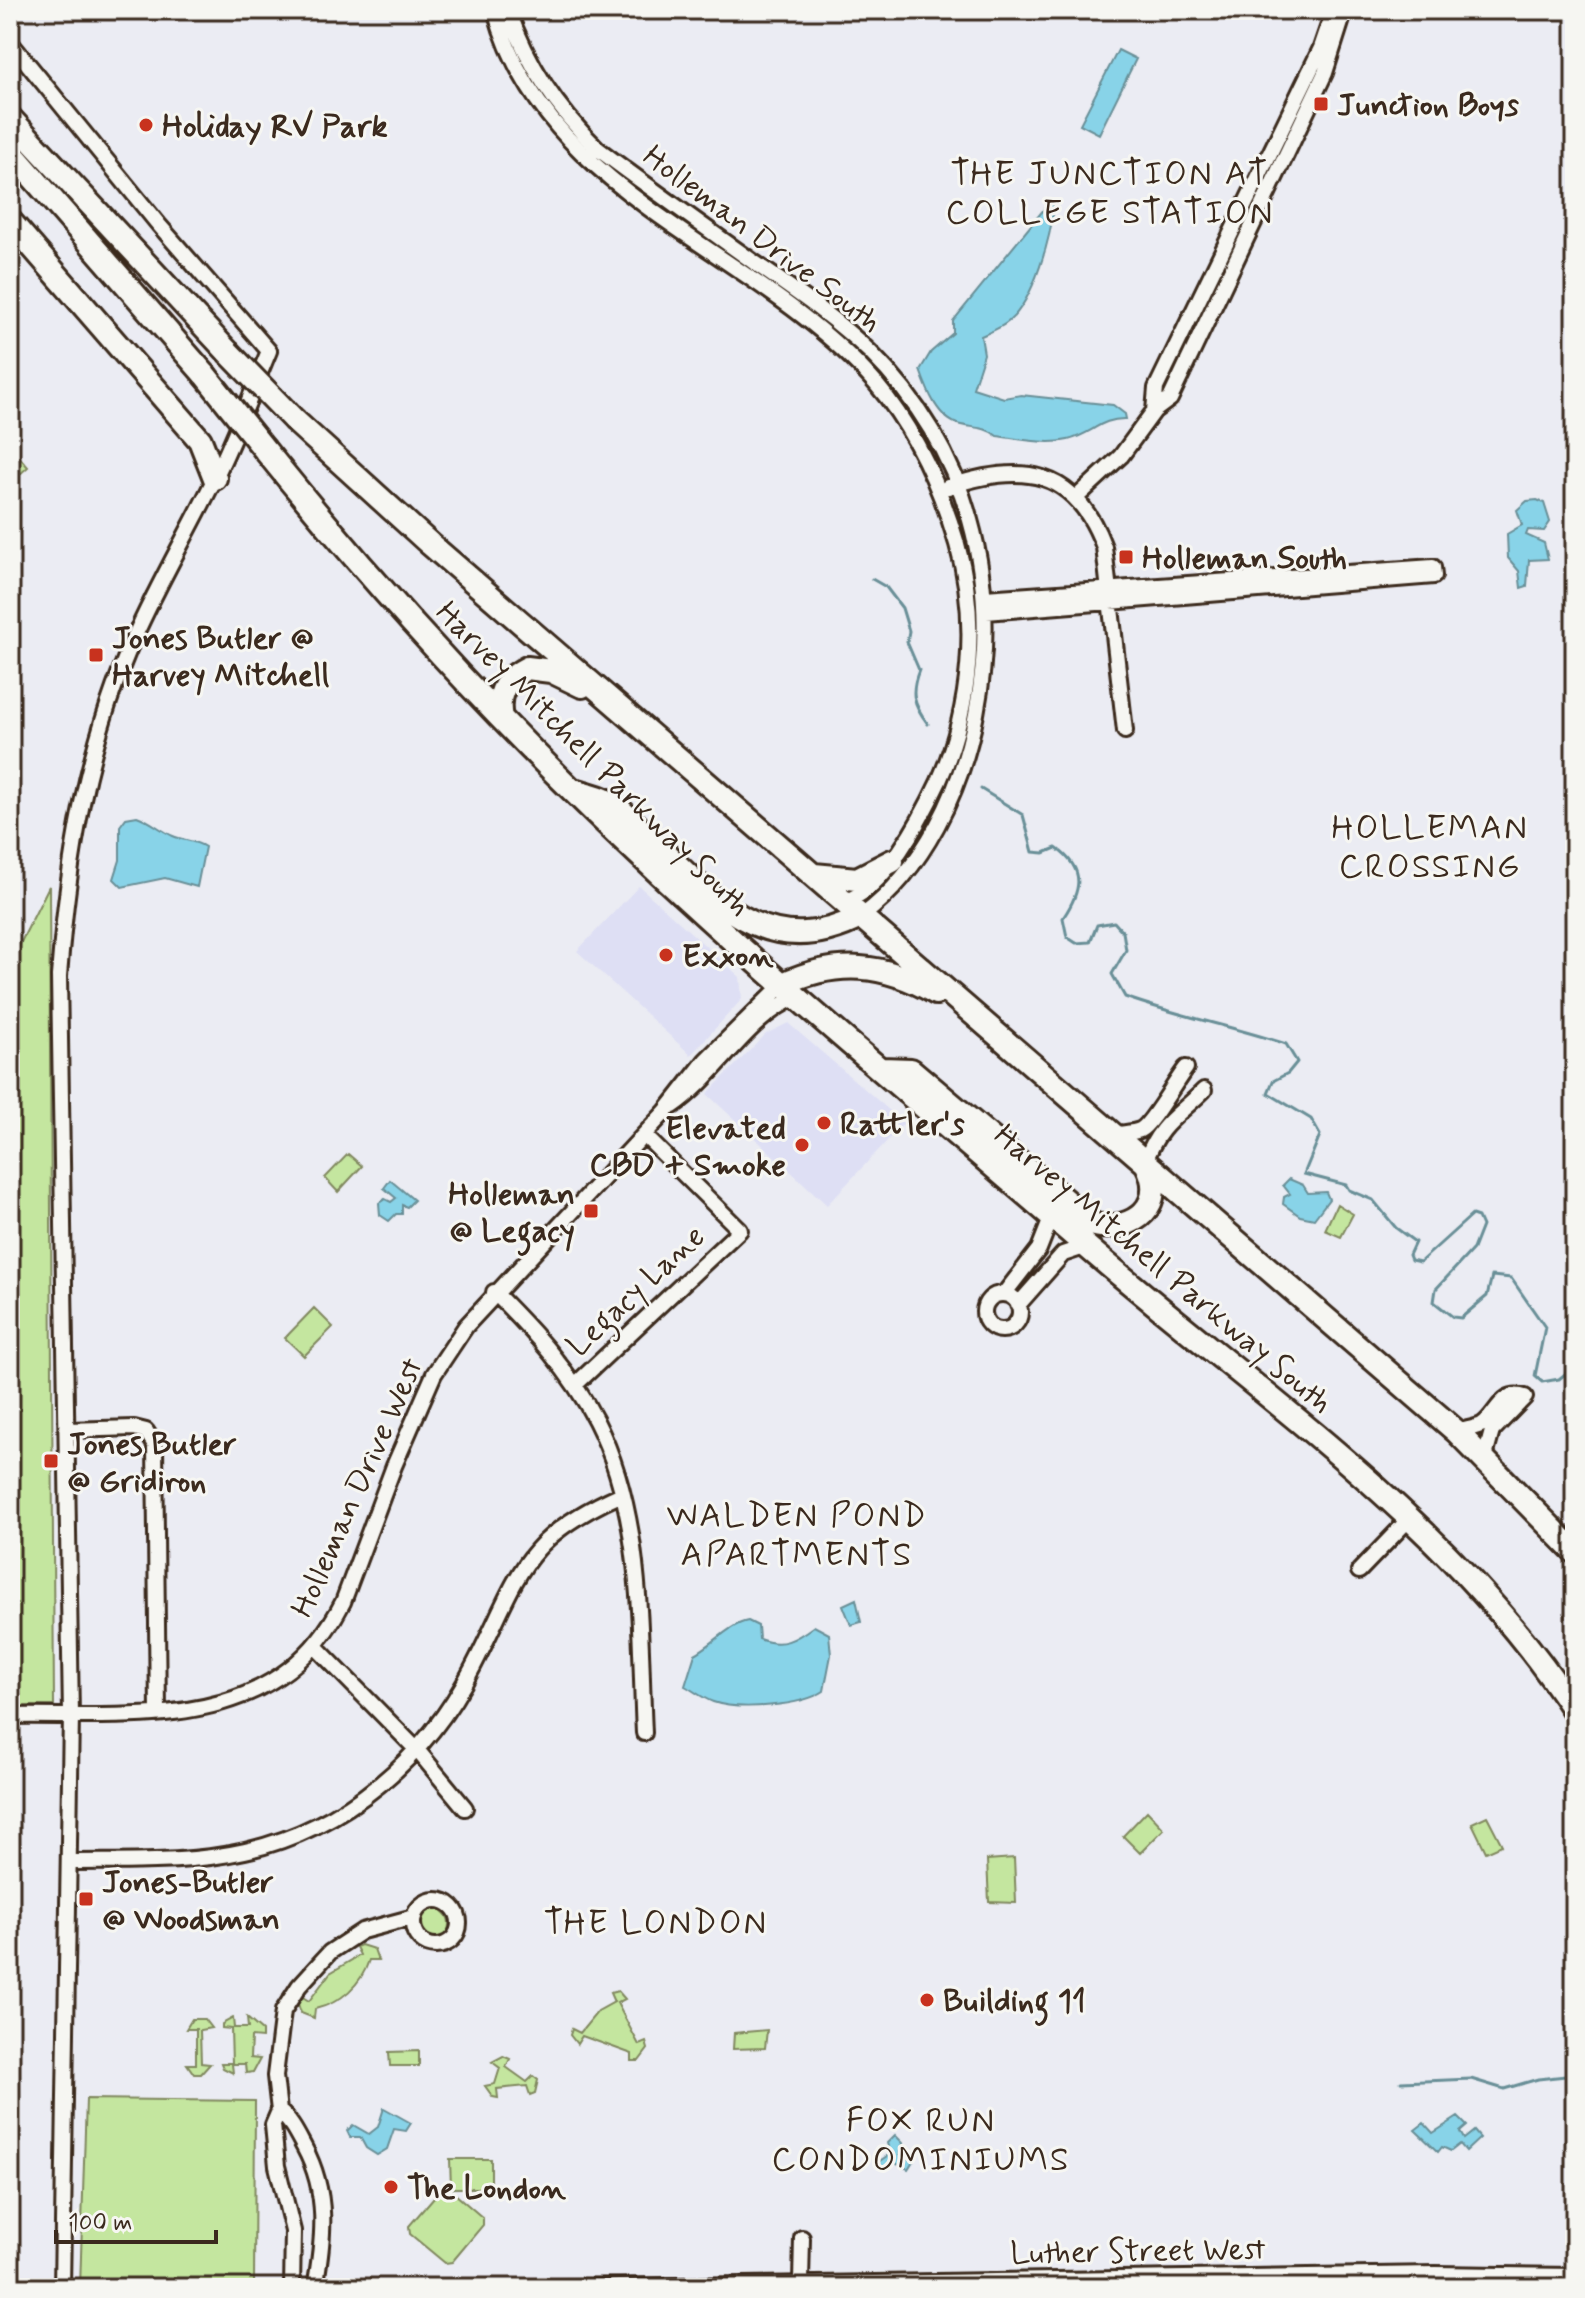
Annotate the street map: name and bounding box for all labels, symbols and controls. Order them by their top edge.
place label: Junction Boys [1337,85,1520,127]
marker: Junction Boys [1312,95,1330,113]
place label: Holiday RV Park [162,106,388,148]
marker: Holiday RV Park [137,116,155,134]
street label: Holleman Drive South [634,136,890,343]
district label: THE JUNCTION AT COLLEGE STATION [946,152,1274,236]
place label: Holleman South [1142,538,1347,580]
marker: Holleman South [1117,548,1135,566]
street label: Harvey Mitchell Parkway South [426,593,759,926]
place label: Jones Butler @ Harvey Mitchell [112,618,329,697]
marker: Jones Butler @ Harvey Mitchell [87,646,105,664]
district label: HOLLEMAN CROSSING [1331,806,1529,890]
place label: Exxon [682,936,774,978]
marker: Exxon [657,946,675,964]
place label: Rattler's [840,1104,966,1146]
place label: Elevated CBD + Smoke [589,1108,786,1187]
marker: Rattler's [815,1114,833,1132]
street label: Harvey Mitchell Parkway South [985,1115,1341,1424]
marker: Elevated CBD + Smoke [793,1136,811,1154]
place label: Holleman @ Legacy [448,1174,575,1257]
marker: Holleman @ Legacy [582,1202,600,1220]
street label: Legacy Lane [558,1216,717,1369]
street label: Holleman Drive West [282,1352,434,1624]
place label: Jones Butler @ Gridiron [67,1424,237,1503]
marker: Jones Butler @ Gridiron [42,1452,60,1470]
district label: WALDEN POND APARTMENTS [666,1494,928,1578]
place label: Jones-Butler @ Woodsman [102,1862,280,1941]
marker: Jones-Butler @ Woodsman [77,1890,95,1908]
district label: THE LONDON [544,1901,768,1946]
place label: Building 11 [943,1981,1086,2027]
marker: Building 11 [918,1991,936,2009]
district label: FOX RUN CONDOMINIUMS [771,2099,1071,2183]
place label: The London [407,2168,567,2210]
marker: The London [382,2178,400,2196]
scale bar [56,2194,216,2244]
text: 100 m [68,2208,132,2239]
street label: Luther Street West [1010,2229,1266,2275]

